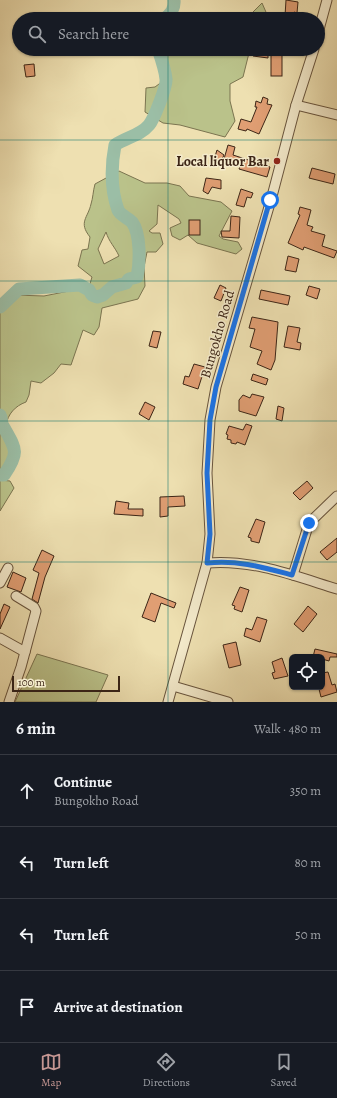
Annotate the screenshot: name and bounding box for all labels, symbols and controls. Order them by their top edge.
search box [12,12,325,56]
icon: search [26,23,48,45]
text: Search here [58,24,129,44]
place label: Local liquor Bar [176,152,269,171]
marker: Local liquor Bar [272,156,282,166]
route start [261,191,279,209]
street label: Bungokho Road [196,287,239,380]
route end [300,514,318,532]
map controls [289,654,325,690]
button: locate [289,654,325,690]
scale bar [12,674,120,693]
text: 100 m [18,675,45,690]
text: 6 min [16,717,56,740]
text: Walk · 480 m [254,720,321,737]
text: Continue [54,772,112,792]
icon: ahead [16,780,38,802]
text: 350 m [290,782,321,799]
text: Bungokho Road [54,792,138,809]
icon: left [16,852,38,874]
text: Turn left [54,853,109,873]
text: 80 m [294,854,321,871]
icon: left [16,924,38,946]
text: Turn left [54,925,109,945]
text: 50 m [295,926,321,943]
icon: arrive [16,996,38,1018]
text: Arrive at destination [54,997,183,1017]
tab: Map [40,1051,62,1090]
tab: Directions [143,1051,190,1090]
tab: Saved [271,1051,297,1090]

